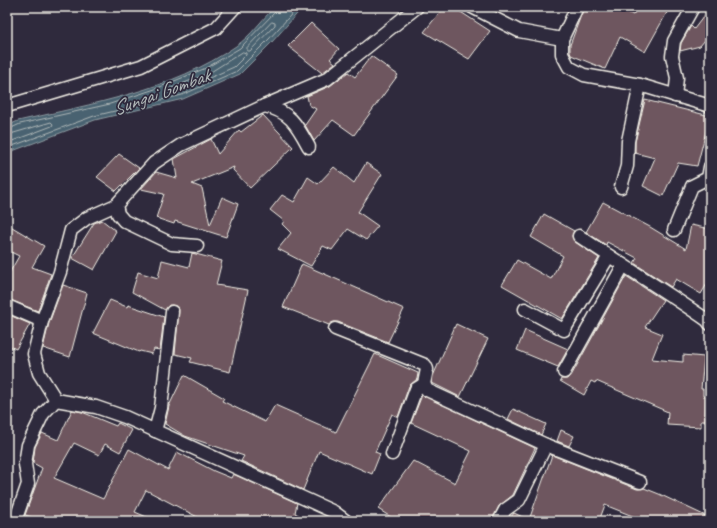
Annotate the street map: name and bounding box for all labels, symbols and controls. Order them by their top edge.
water label: Sungai Gombak [109,62,216,121]

